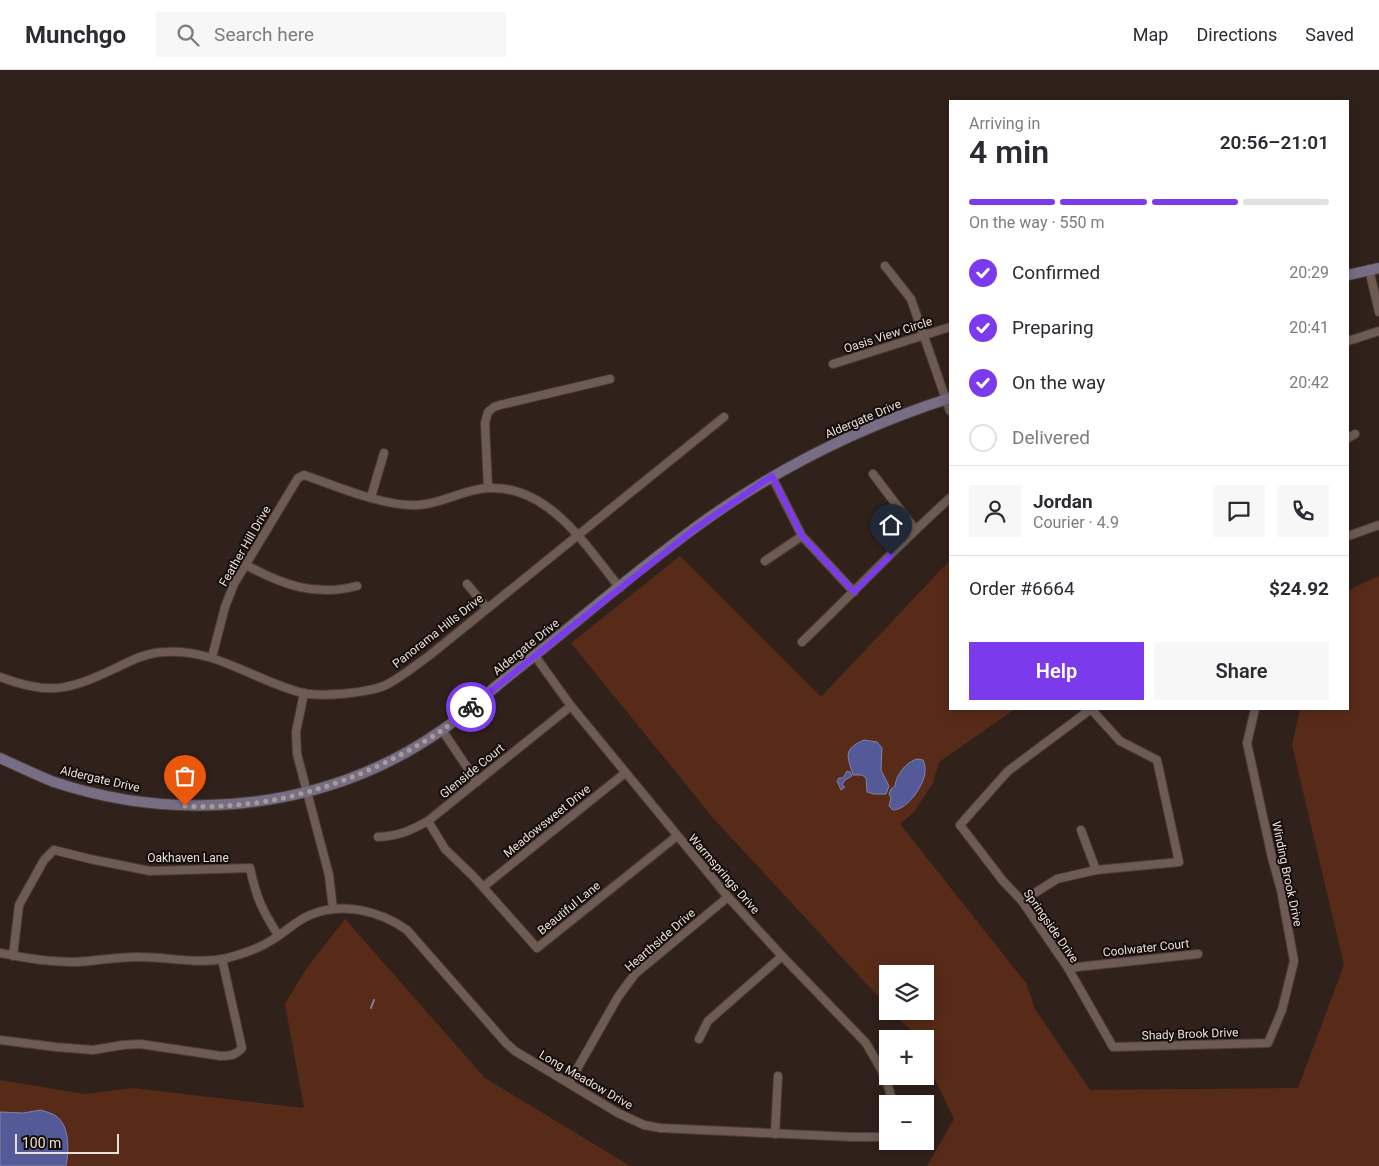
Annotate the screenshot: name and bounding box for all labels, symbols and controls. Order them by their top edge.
search box [156,12,506,57]
text: Munchgo [25,21,126,49]
icon: search [174,21,202,49]
text: Search here [214,23,314,46]
text: Map [1133,24,1168,45]
text: Directions [1196,24,1277,45]
text: Saved [1305,24,1354,45]
text: Arriving in [969,114,1040,133]
text: 20:56–21:01 [1220,131,1329,154]
text: 4 min [969,133,1049,171]
text: On the way · 550 m [969,213,1105,232]
icon: check [969,259,997,287]
text: Confirmed [1012,261,1100,284]
text: 20:29 [1289,263,1329,282]
street label: Oasis View Circle [842,314,934,356]
icon: check [969,314,997,342]
text: Preparing [1012,316,1094,339]
text: 20:41 [1289,318,1329,337]
icon: check [969,369,997,397]
text: On the way [1012,371,1105,394]
text: 20:42 [1289,373,1329,392]
street label: Aldergate Drive [823,397,903,441]
text: Delivered [1012,426,1090,449]
button: person [969,485,1021,537]
button: chat [1213,485,1265,537]
button: phone [1277,485,1329,537]
text: Jordan [1033,490,1093,513]
street label: Feather Hill Drive [216,503,274,589]
pin [870,504,912,555]
icon: home [877,511,905,539]
text: Courier · 4.9 [1033,513,1119,532]
text: Order #6664 [969,577,1075,600]
text: $24.92 [1269,577,1329,600]
street label: Panorama Hills Drive [390,591,486,671]
street label: Aldergate Drive [490,616,562,678]
button: Help [969,642,1144,700]
button: Share [1154,642,1329,700]
courier [446,682,496,732]
icon: bike [457,693,485,721]
street label: Glenside Court [437,741,507,801]
pin [164,755,206,806]
icon: bag [171,762,199,790]
street label: Aldergate Drive [59,763,141,795]
street label: Meadowsweet Drive [501,782,593,860]
street label: Winding Brook Drive [1269,820,1305,928]
street label: Warmsprings Drive [686,831,762,917]
street label: Oakhaven Lane [147,851,229,865]
street label: Beautiful Lane [535,878,603,938]
street label: Springside Drive [1020,887,1082,965]
street label: Hearthside Drive [622,906,698,974]
street label: Coolwater Court [1102,936,1190,960]
map controls [879,965,934,1150]
button: layers [879,965,934,1020]
street label: Shady Brook Drive [1141,1025,1239,1043]
button: + [879,1030,934,1085]
street label: Long Meadow Drive [537,1048,635,1112]
button: − [879,1095,934,1150]
scale bar [15,1131,119,1154]
text: 100 m [22,1135,61,1151]

